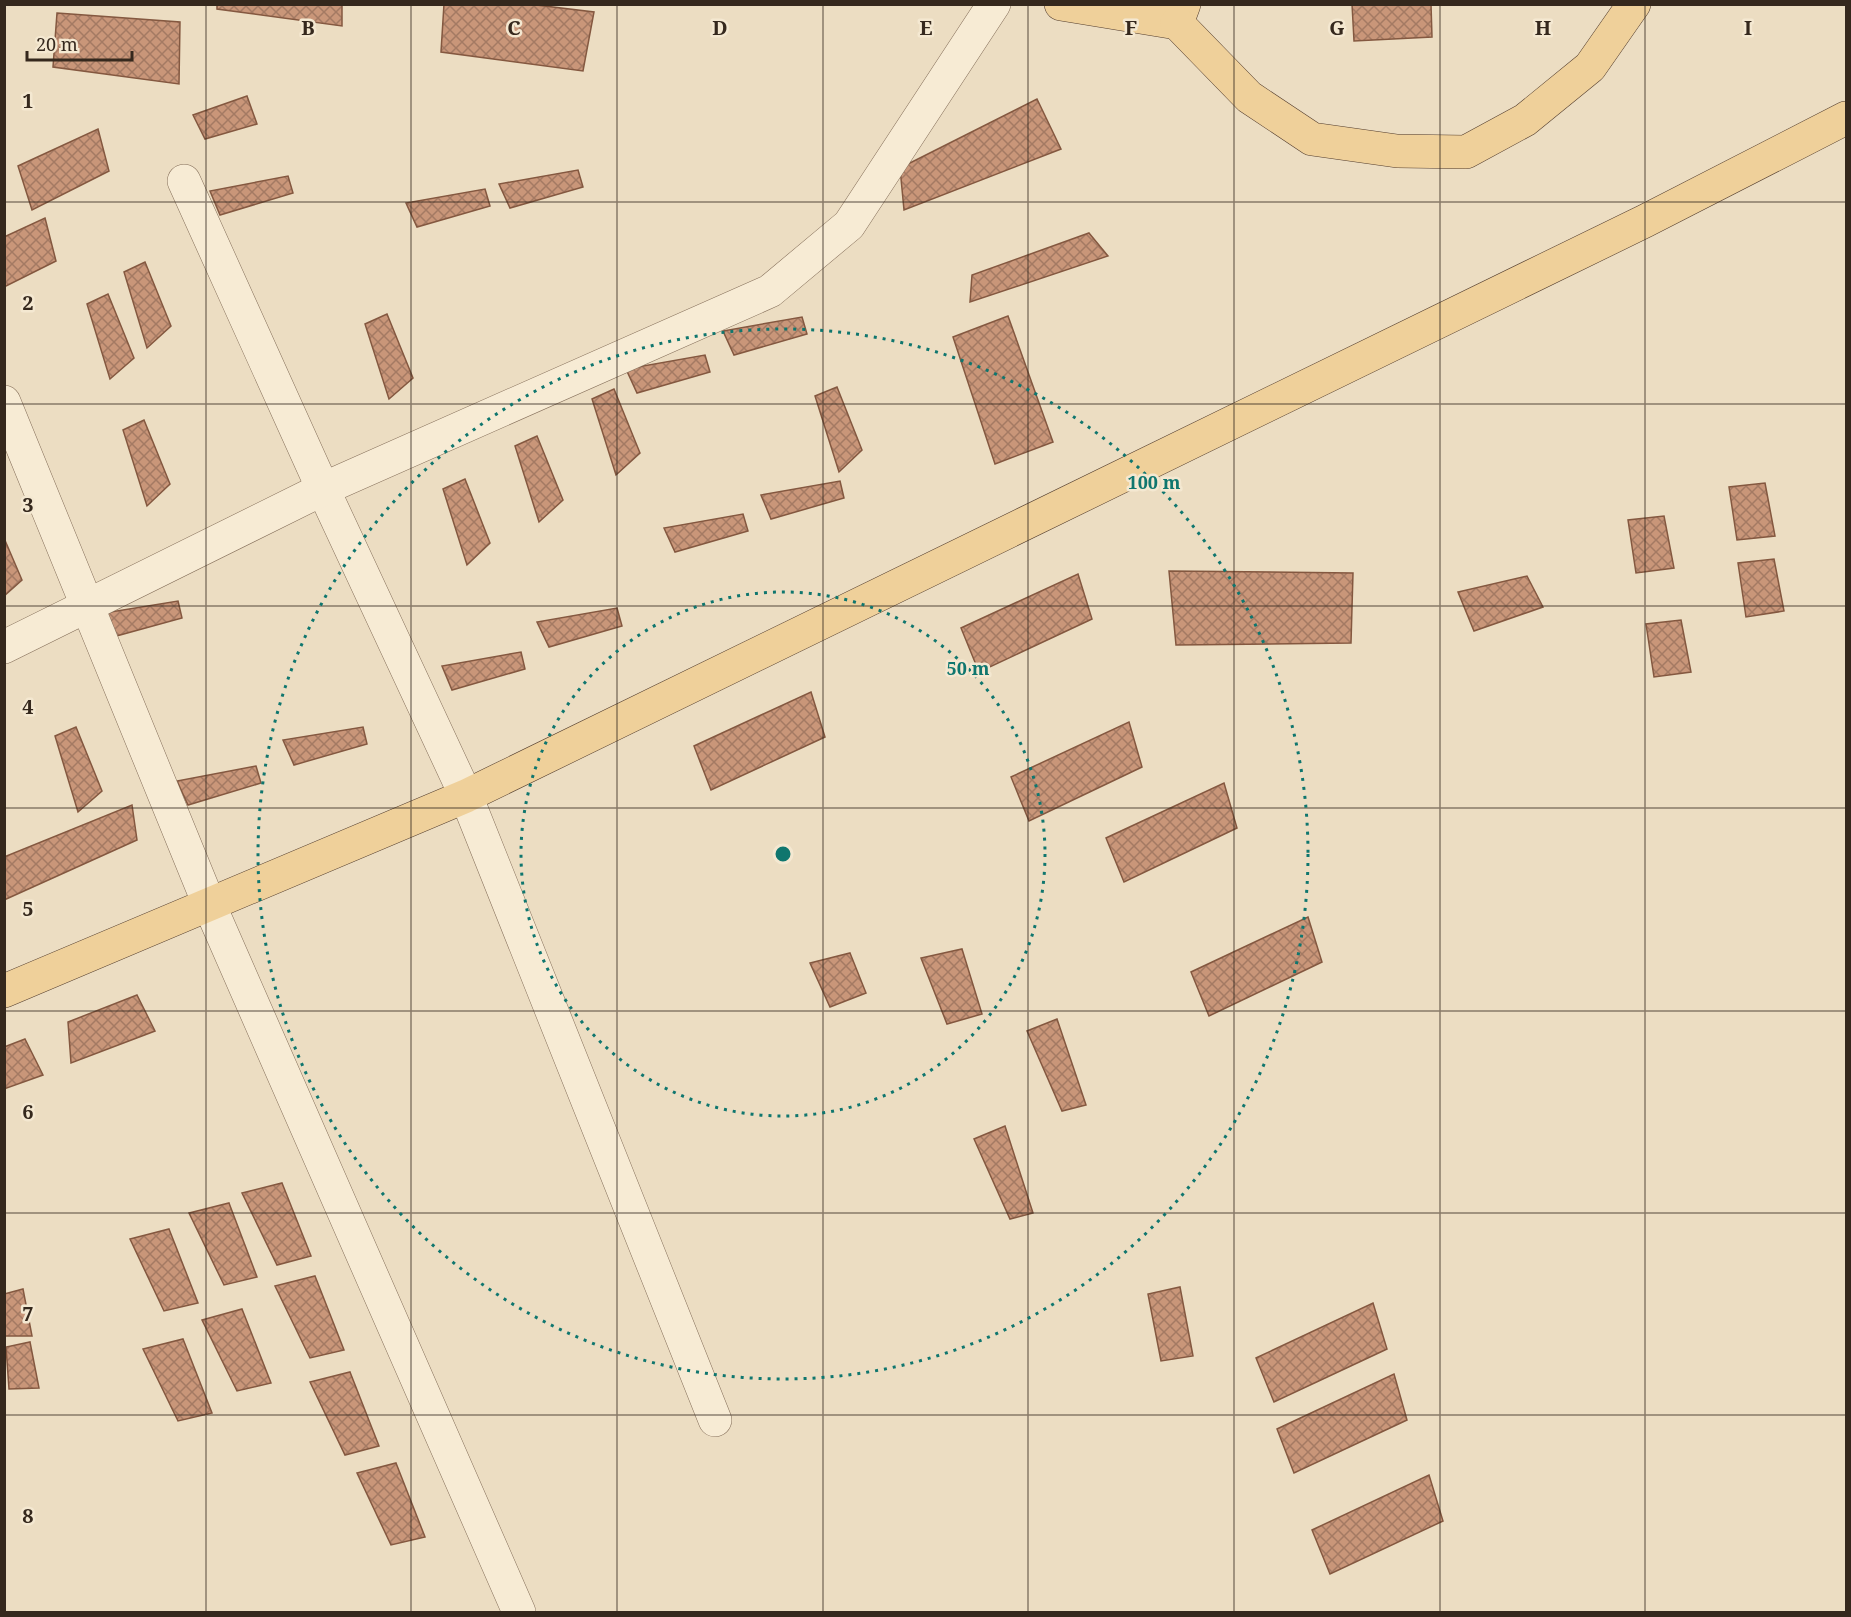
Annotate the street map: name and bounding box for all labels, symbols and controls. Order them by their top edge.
text: B [301,14,315,41]
text: C [507,14,521,41]
text: D [712,14,728,41]
text: E [919,14,933,41]
text: F [1125,14,1137,41]
text: G [1329,14,1345,41]
text: H [1535,14,1551,41]
text: I [1744,14,1752,41]
scale bar [27,24,132,62]
text: 20 m [36,32,78,56]
text: 1 [22,87,34,114]
text: 2 [22,289,34,316]
text: 100 m [1128,470,1181,494]
text: 3 [22,491,34,518]
text: 50 m [947,656,990,680]
text: 4 [22,693,34,720]
centre of rings [773,844,793,864]
text: 5 [22,895,34,922]
text: 6 [22,1098,34,1125]
text: 7 [22,1300,34,1327]
text: 8 [22,1502,34,1529]

